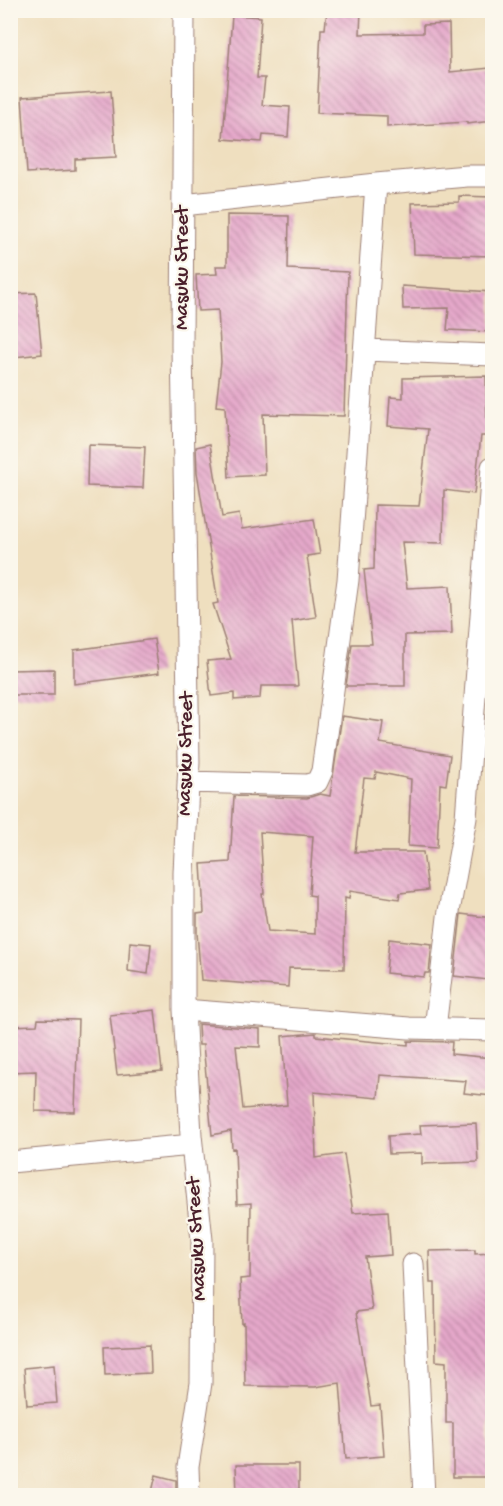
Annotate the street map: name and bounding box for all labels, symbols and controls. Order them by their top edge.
street label: Masuku Street [171,204,196,330]
street label: Masuku Street [173,689,201,816]
street label: Masuku Street [182,1174,214,1302]

